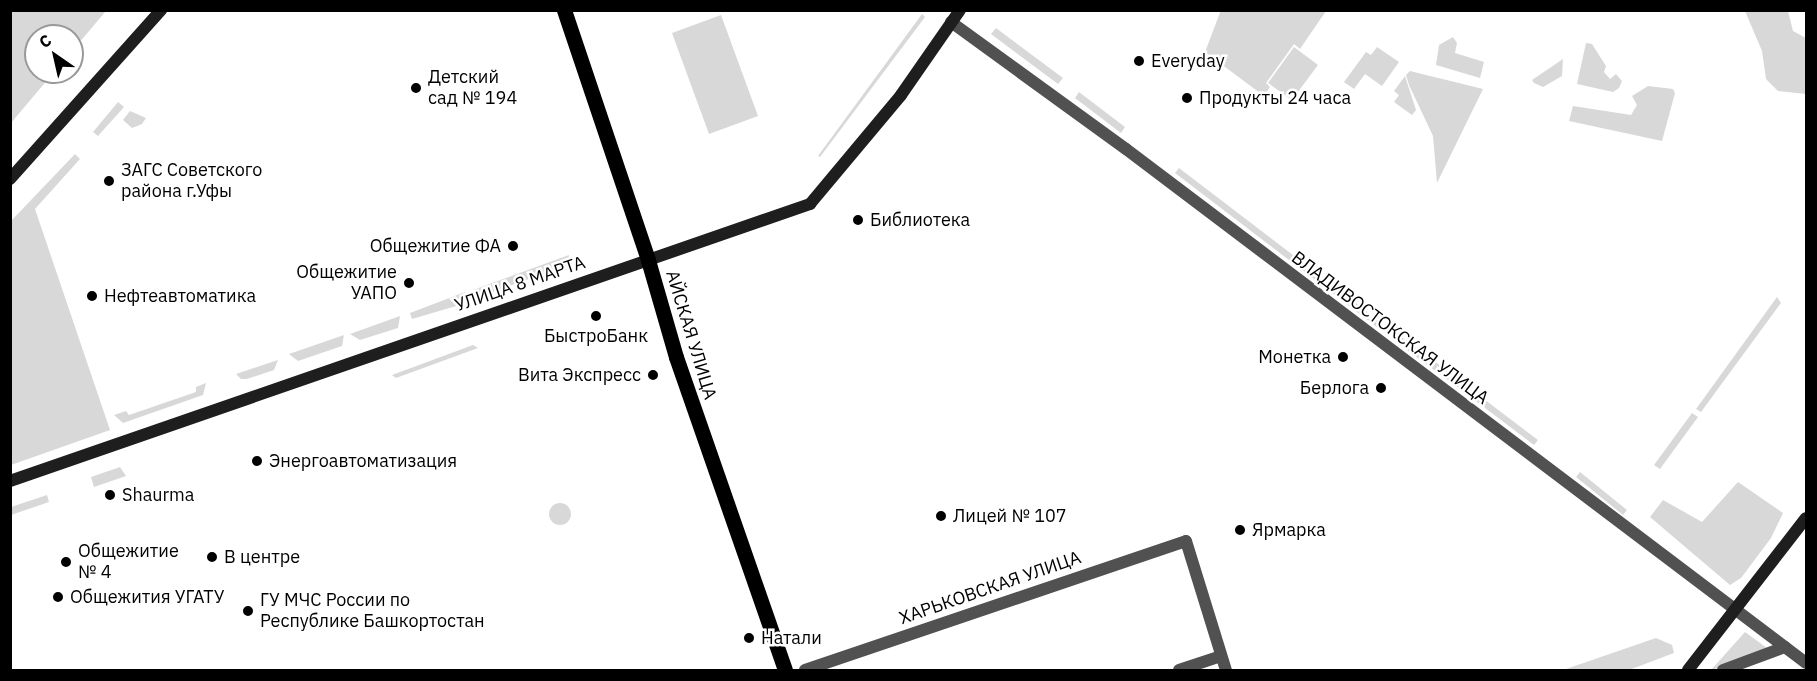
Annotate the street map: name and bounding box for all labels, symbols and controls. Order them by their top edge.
north arrow [24,24,84,84]
text: С [35,30,55,52]
place label: Everyday [1151,50,1225,72]
marker: Everyday [1132,54,1146,68]
place label: Детский сад № 194 [428,67,517,110]
marker: Детский сад № 194 [409,81,423,95]
place label: Продукты 24 часа [1199,87,1351,109]
marker: Продукты 24 часа [1180,91,1194,105]
place label: ЗАГС Советского района г.Уфы [121,160,262,202]
marker: ЗАГС Советского района г.Уфы [102,174,116,188]
place label: Библиотека [870,209,970,231]
marker: Библиотека [851,213,865,227]
place label: Общежитие ФА [370,235,501,257]
marker: Общежитие ФА [506,239,520,253]
street label: ВЛАДИВОСТОКСКАЯ УЛИЦА [1287,247,1493,409]
street label: УЛИЦА 8 МАРТА [452,252,588,316]
place label: Общежитие УАПО [296,262,397,304]
street label: АЙСКАЯ УЛИЦА [661,268,721,402]
marker: Общежитие УАПО [402,276,416,290]
place label: Нефтеавтоматика [104,285,256,307]
marker: Нефтеавтоматика [85,289,99,303]
marker: БыстроБанк [589,309,603,323]
place label: БыстроБанк [544,325,648,347]
place label: Монетка [1258,346,1331,368]
marker: Монетка [1336,350,1350,364]
place label: Вита Экспресс [518,364,641,386]
marker: Вита Экспресс [646,368,660,382]
place label: Берлога [1300,377,1369,399]
marker: Берлога [1374,381,1388,395]
place label: Энергоавтоматизация [269,450,457,472]
marker: Энергоавтоматизация [250,454,264,468]
place label: Shaurma [122,484,194,506]
marker: Shaurma [103,488,117,502]
place label: Лицей № 107 [953,505,1067,527]
marker: Лицей № 107 [934,509,948,523]
place label: Ярмарка [1252,519,1326,541]
marker: Ярмарка [1233,523,1247,537]
place label: Общежитие № 4 [78,541,179,584]
place label: В центре [224,546,300,568]
street label: ХАРЬКОВСКАЯ УЛИЦА [896,547,1084,629]
marker: В центре [205,550,219,564]
marker: Общежитие № 4 [59,555,73,569]
place label: Общежития УГАТУ [70,586,225,608]
marker: Общежития УГАТУ [51,590,65,604]
place label: ГУ МЧС России по Республике Башкортостан [260,590,485,632]
marker: ГУ МЧС России по Республике Башкортостан [241,604,255,618]
place label: Натали [761,627,822,649]
marker: Натали [742,631,756,645]

